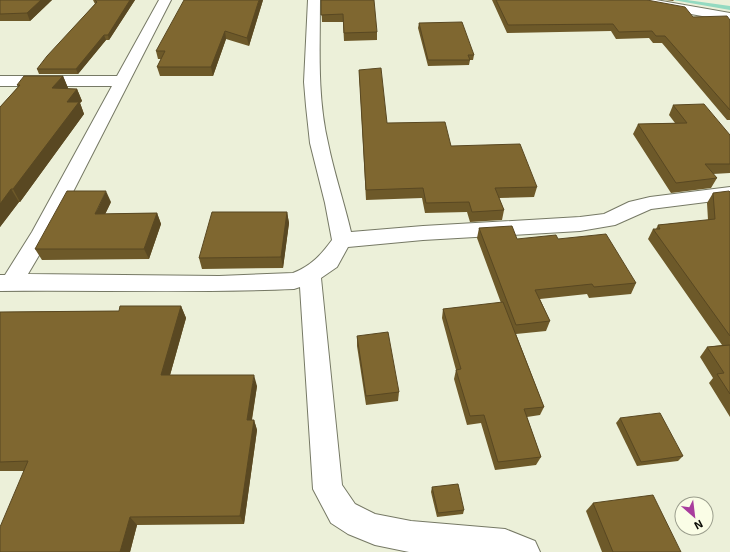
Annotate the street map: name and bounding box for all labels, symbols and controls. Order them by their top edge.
north arrow [674,496,714,536]
text: N [692,518,705,533]

